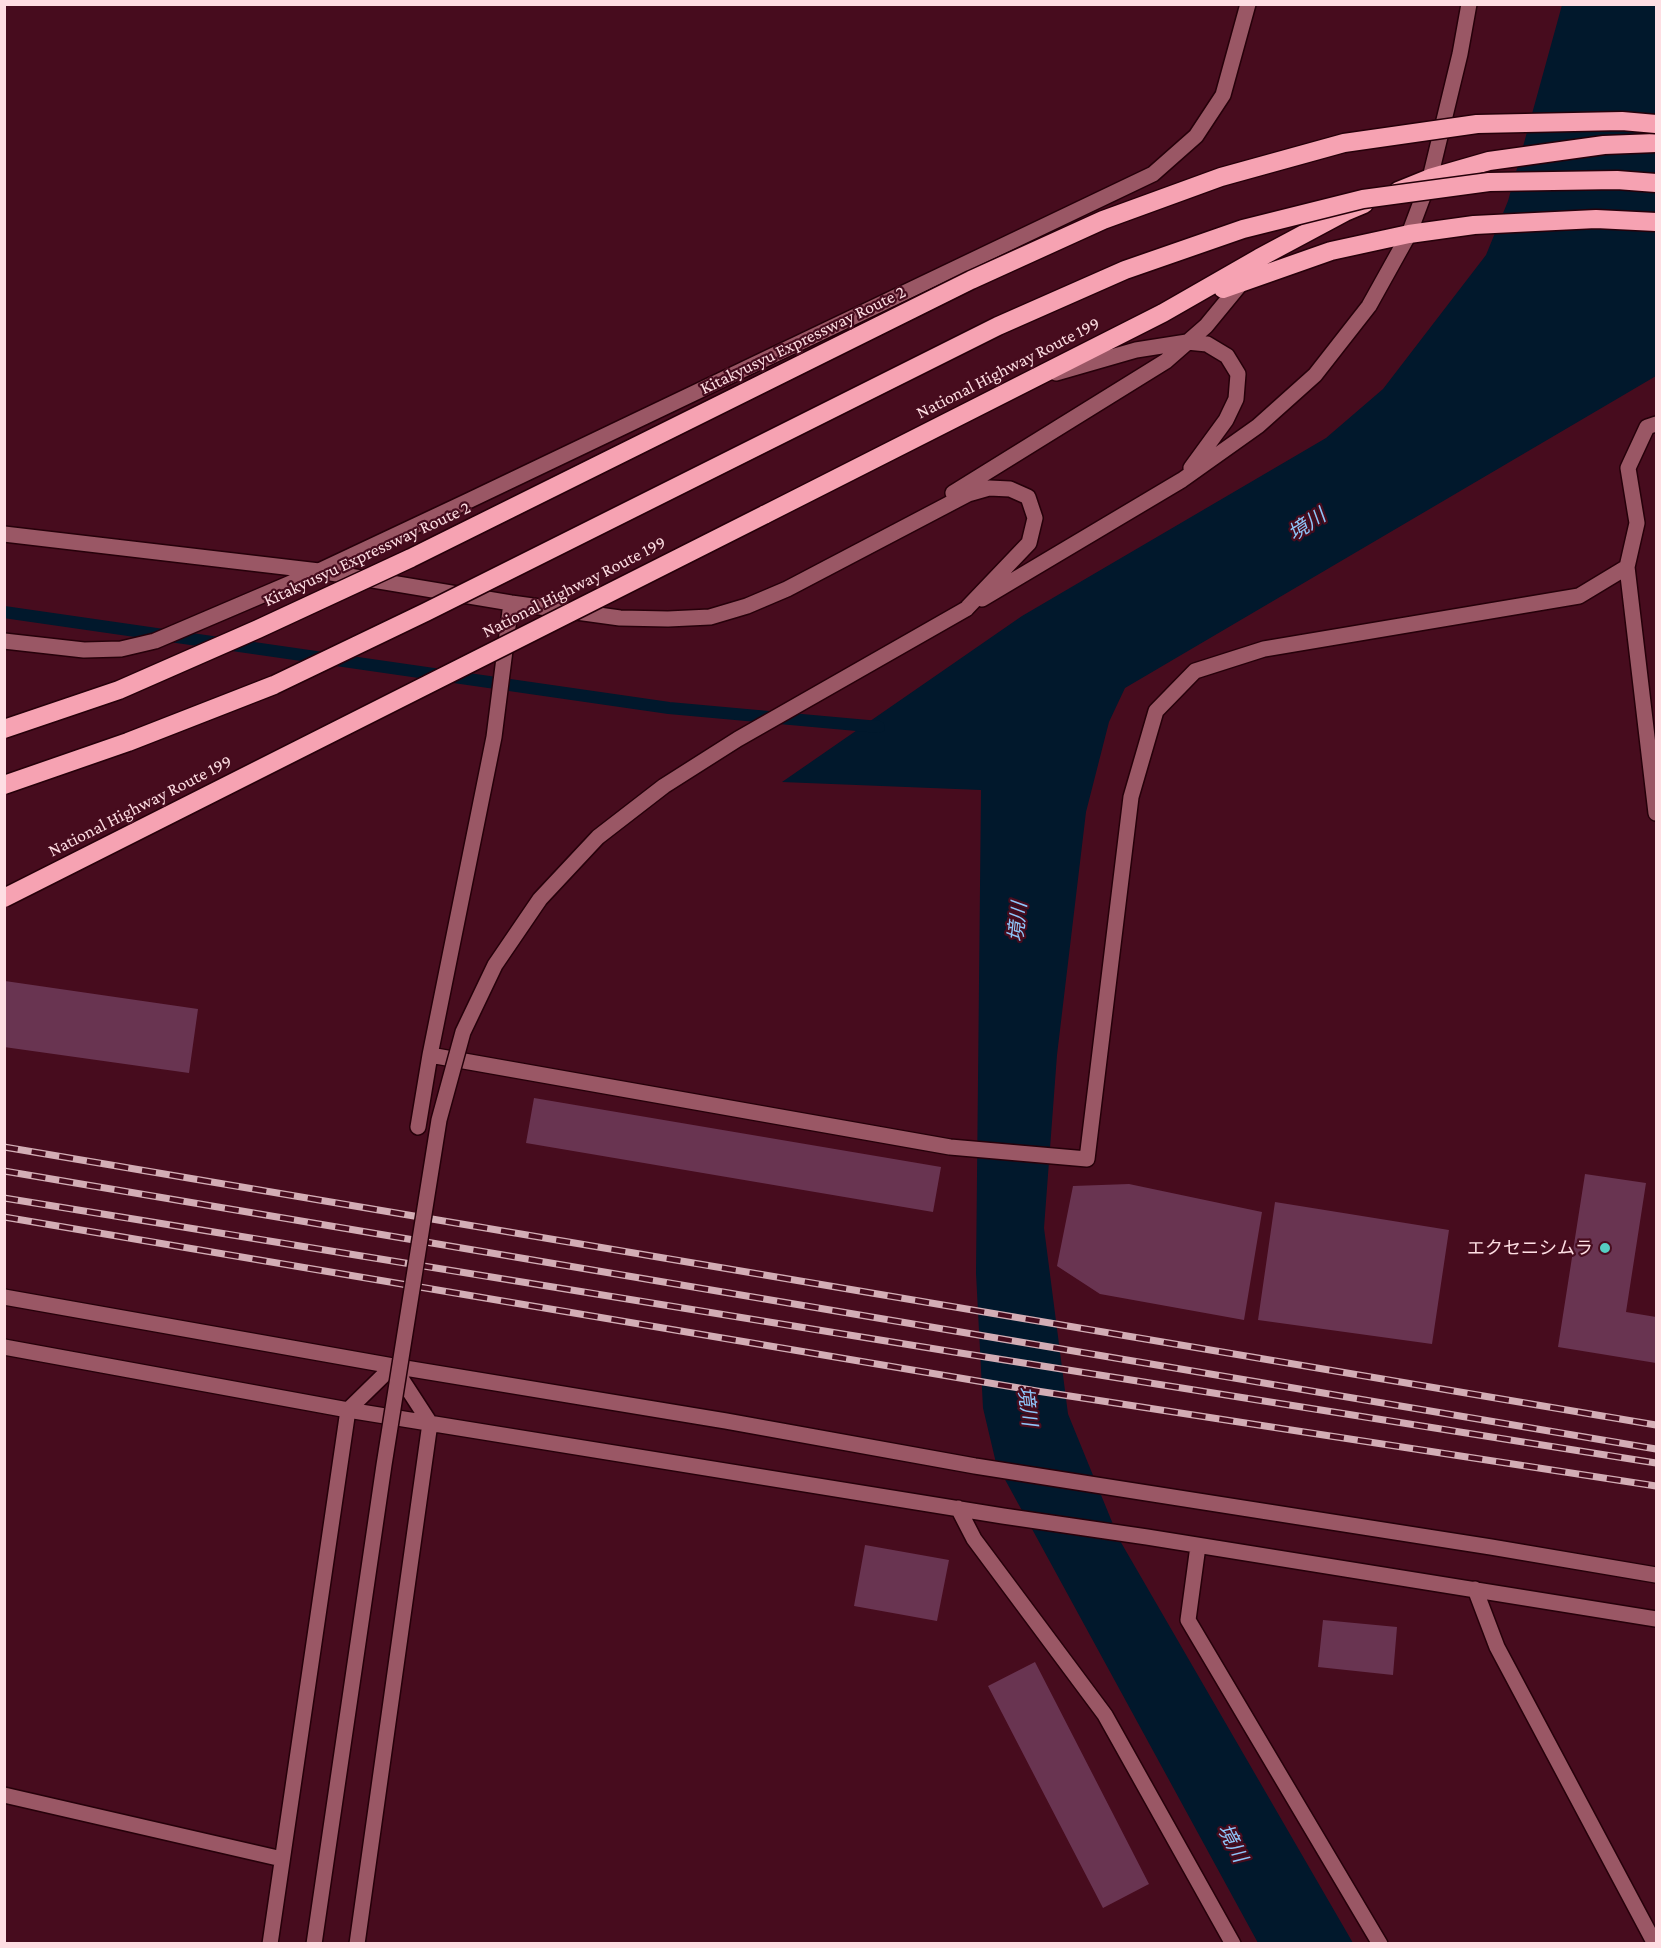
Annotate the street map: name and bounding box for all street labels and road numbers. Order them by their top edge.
street label: Kitakyusyu Expressway Route 2 [697,281,909,399]
street label: National Highway Route 199 [913,312,1103,424]
street label: Kitakyusyu Expressway Route 2 [260,496,474,612]
street label: National Highway Route 199 [479,531,669,643]
street label: National Highway Route 199 [45,750,235,862]

